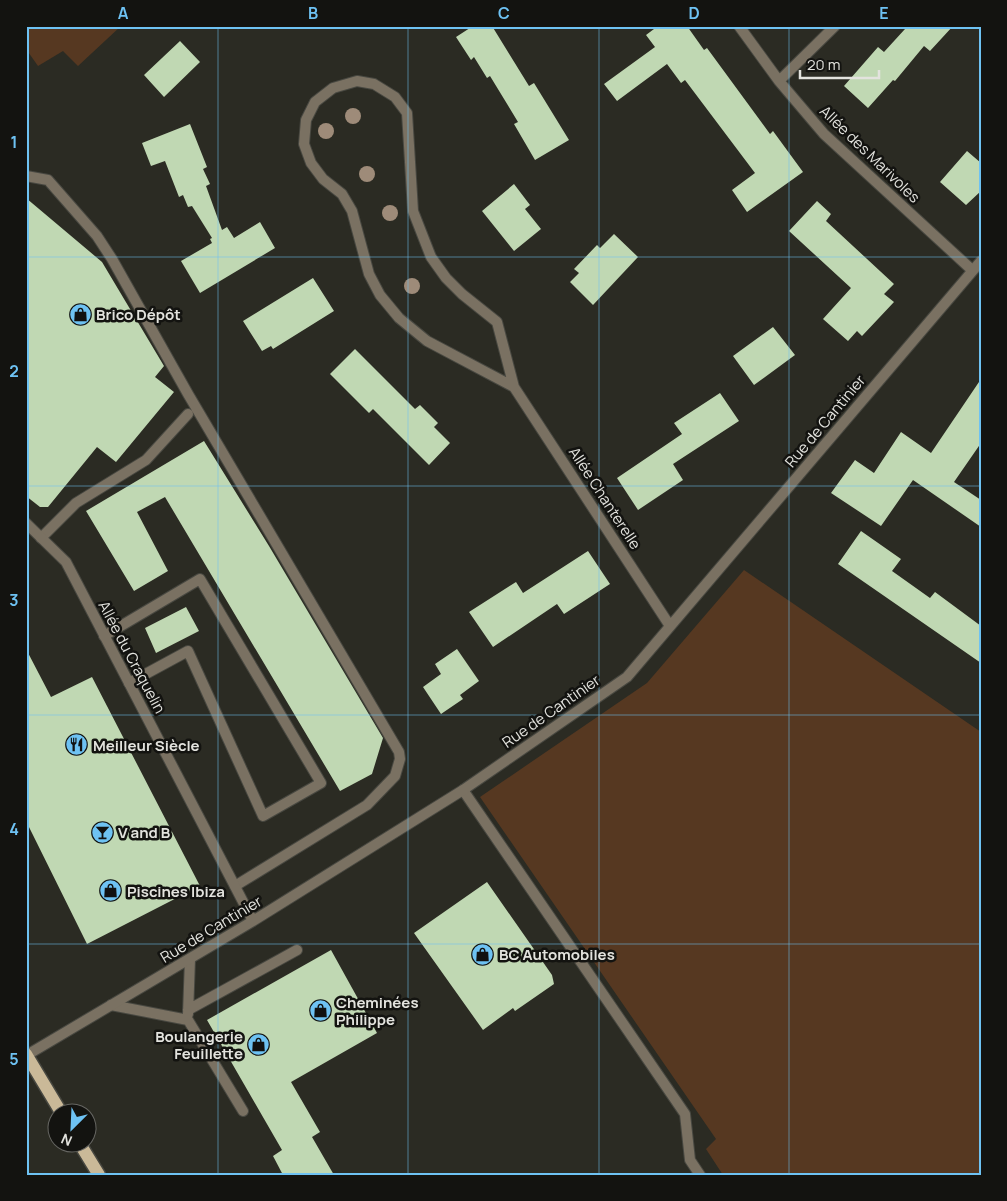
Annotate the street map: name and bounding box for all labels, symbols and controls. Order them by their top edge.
text: A [118,2,129,24]
text: B [308,2,318,24]
text: C [498,2,510,24]
text: D [688,2,700,24]
text: E [879,2,889,24]
scale bar [800,48,878,80]
text: 20 m [807,54,840,75]
street label: Allée des Marivoles [815,101,925,207]
text: 1 [10,131,18,153]
shop icon: Brico Dépôt [68,302,92,326]
place label: Brico Dépôt [96,304,181,325]
text: 2 [9,360,19,382]
street label: Rue de Cantinier [780,370,870,472]
street label: Allée Chanterelle [564,443,646,553]
text: 3 [9,589,19,611]
street label: Allée du Craquelin [94,597,171,717]
street label: Rue de Cantinier [498,669,605,753]
restaurant icon: Meilleur Siècle [65,733,89,757]
place label: Meilleur Siècle [93,735,200,756]
text: 4 [9,818,19,840]
bar icon: V and B [90,820,114,844]
place label: V and B [118,822,171,843]
shop icon: Piscines Ibiza [99,879,123,903]
place label: Piscines Ibiza [127,881,225,902]
street label: Rue de Cantinier [156,890,266,968]
shop icon: BC Automobiles [471,942,495,966]
place label: BC Automobiles [499,944,615,965]
place label: Cheminées Philippe [336,992,419,1030]
shop icon: Cheminées Philippe [308,999,332,1023]
place label: Boulangerie Feuillette [155,1026,243,1064]
shop icon: Boulangerie Feuillette [247,1033,271,1057]
text: 5 [9,1048,19,1070]
north arrow [48,1104,98,1154]
text: N [58,1130,75,1151]

